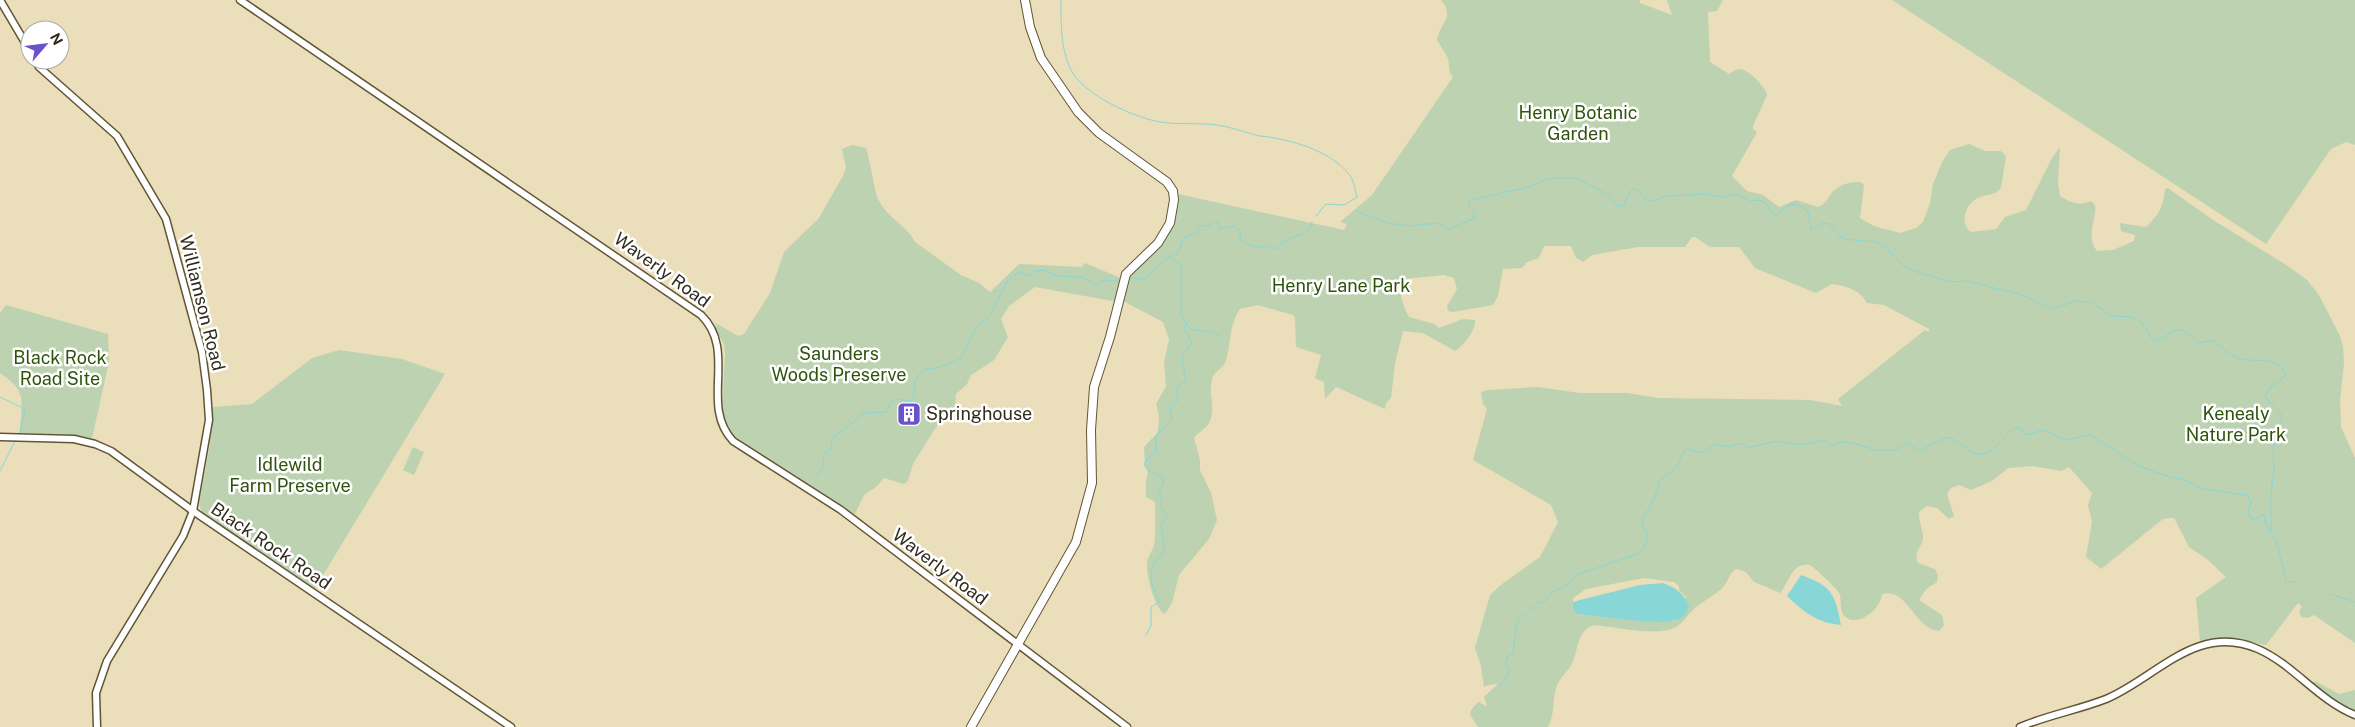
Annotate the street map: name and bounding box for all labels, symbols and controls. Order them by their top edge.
north arrow [20,20,70,70]
text: N [47,30,66,47]
park label: Henry Botanic Garden [1519,102,1637,144]
street label: Waverly Road [610,228,715,312]
street label: Williamson Road [176,233,229,373]
park label: Henry Lane Park [1272,275,1410,296]
park label: Saunders Woods Preserve [771,343,907,385]
park label: Black Rock Road Site [13,347,107,389]
building icon: Springhouse [896,401,922,427]
place label: Springhouse [926,403,1032,424]
park label: Kenealy Nature Park [2186,403,2286,445]
park label: Idlewild Farm Preserve [229,454,351,496]
street label: Black Rock Road [207,498,335,594]
street label: Waverly Road [889,524,992,609]

